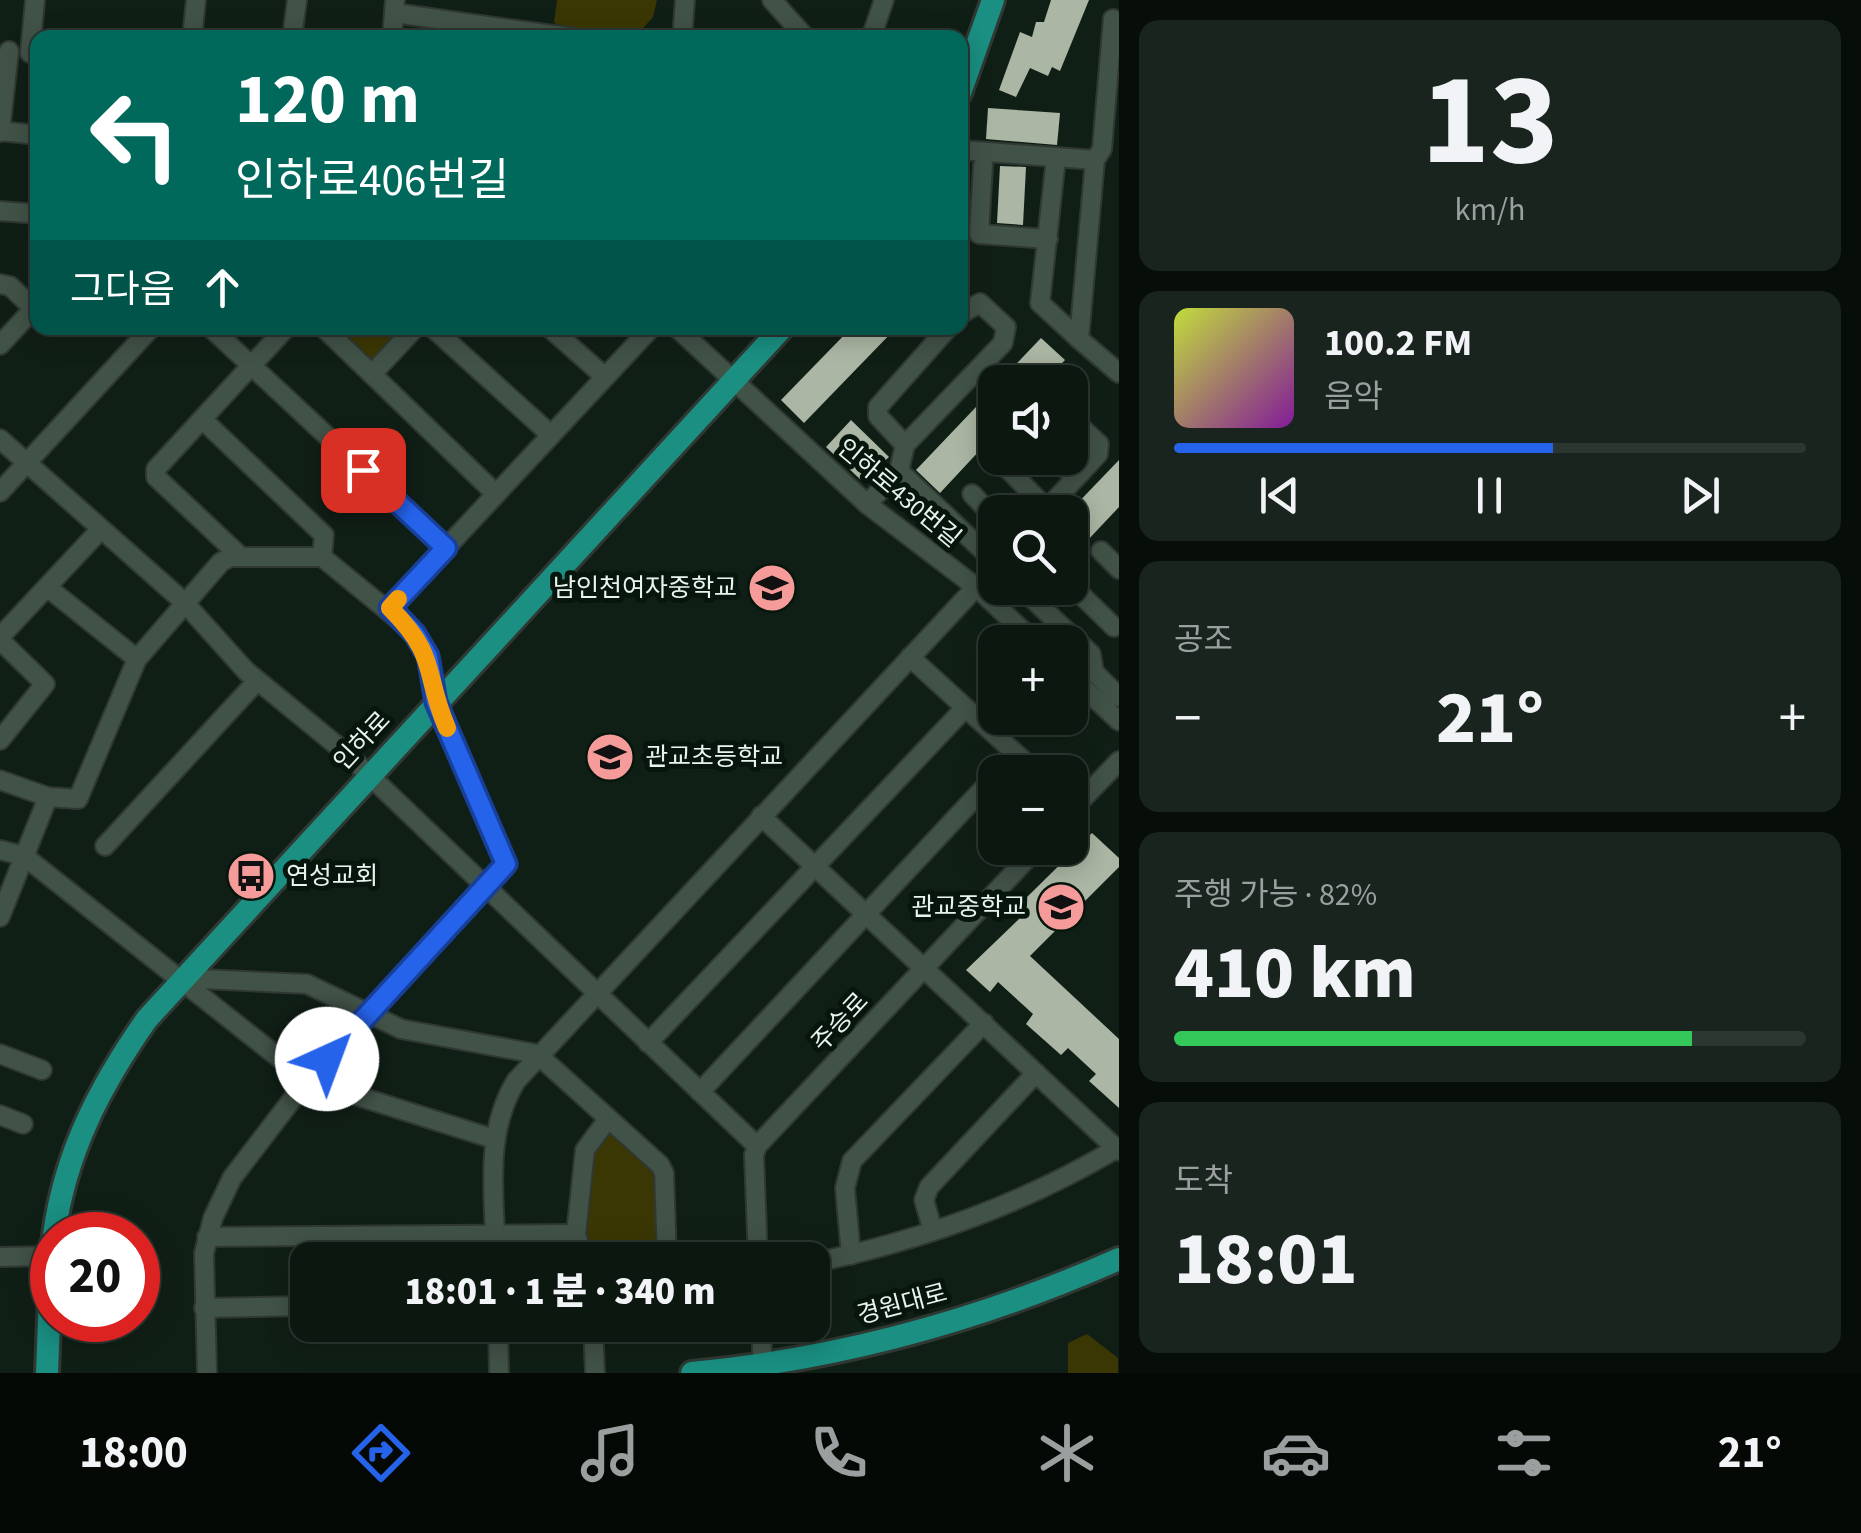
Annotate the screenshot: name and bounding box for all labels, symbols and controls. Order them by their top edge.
text: 13 [1421,29,1559,214]
text: 120 m [235,50,420,150]
icon: left [70,70,200,200]
text: 인하로406번길 [235,149,509,213]
text: km/h [1455,187,1525,233]
icon: ahead [195,260,250,315]
text: 그다음 [70,263,175,317]
text: 100.2 FM [1324,316,1472,370]
map controls [978,365,1088,865]
button: sound [978,365,1088,475]
text: 음악 [1324,374,1383,420]
pin [321,428,406,513]
street label: 인하로430번길 [829,430,969,556]
icon: arrive [336,443,391,498]
icon: previous [1252,468,1307,523]
icon: pause [1462,468,1517,523]
icon: next [1673,468,1728,523]
button: search [978,495,1088,605]
school or university icon: 남인천여자중학교 [746,562,798,614]
place label: 남인천여자중학교 [553,570,737,606]
text: 공조 [1174,617,1233,663]
button: + [978,625,1088,735]
text: 21° [1436,665,1544,772]
text: − [1174,680,1201,758]
text: + [1779,680,1806,758]
street label: 인하로 [325,703,399,779]
school or university icon: 관교초등학교 [584,731,636,783]
place label: 관교초등학교 [645,739,783,775]
button: − [978,755,1088,865]
bus stop icon: 연성교회 [225,850,277,902]
place label: 연성교회 [286,858,378,894]
text: 주행 가능 · 82% [1174,872,1377,918]
school or university icon: 관교중학교 [1035,881,1087,933]
place label: 관교중학교 [911,889,1026,925]
text: 410 km [1174,920,1416,1027]
street label: 주승로 [803,984,877,1060]
position arrow [275,1007,379,1111]
text: 도착 [1174,1158,1233,1204]
text: 18:01 [1174,1206,1357,1313]
speed limit sign: 20 [30,1212,160,1342]
text: 18:01 · 1 분 · 340 m [404,1265,716,1319]
street label: 경원대로 [853,1275,951,1333]
icon: directions [346,1418,416,1488]
icon: music [575,1418,645,1488]
icon: phone [804,1418,874,1488]
icon: climate [1032,1418,1102,1488]
icon: car [1261,1418,1331,1488]
icon: filters [1489,1418,1559,1488]
text: 18:00 [79,1421,188,1485]
text: 21° [1718,1421,1782,1485]

